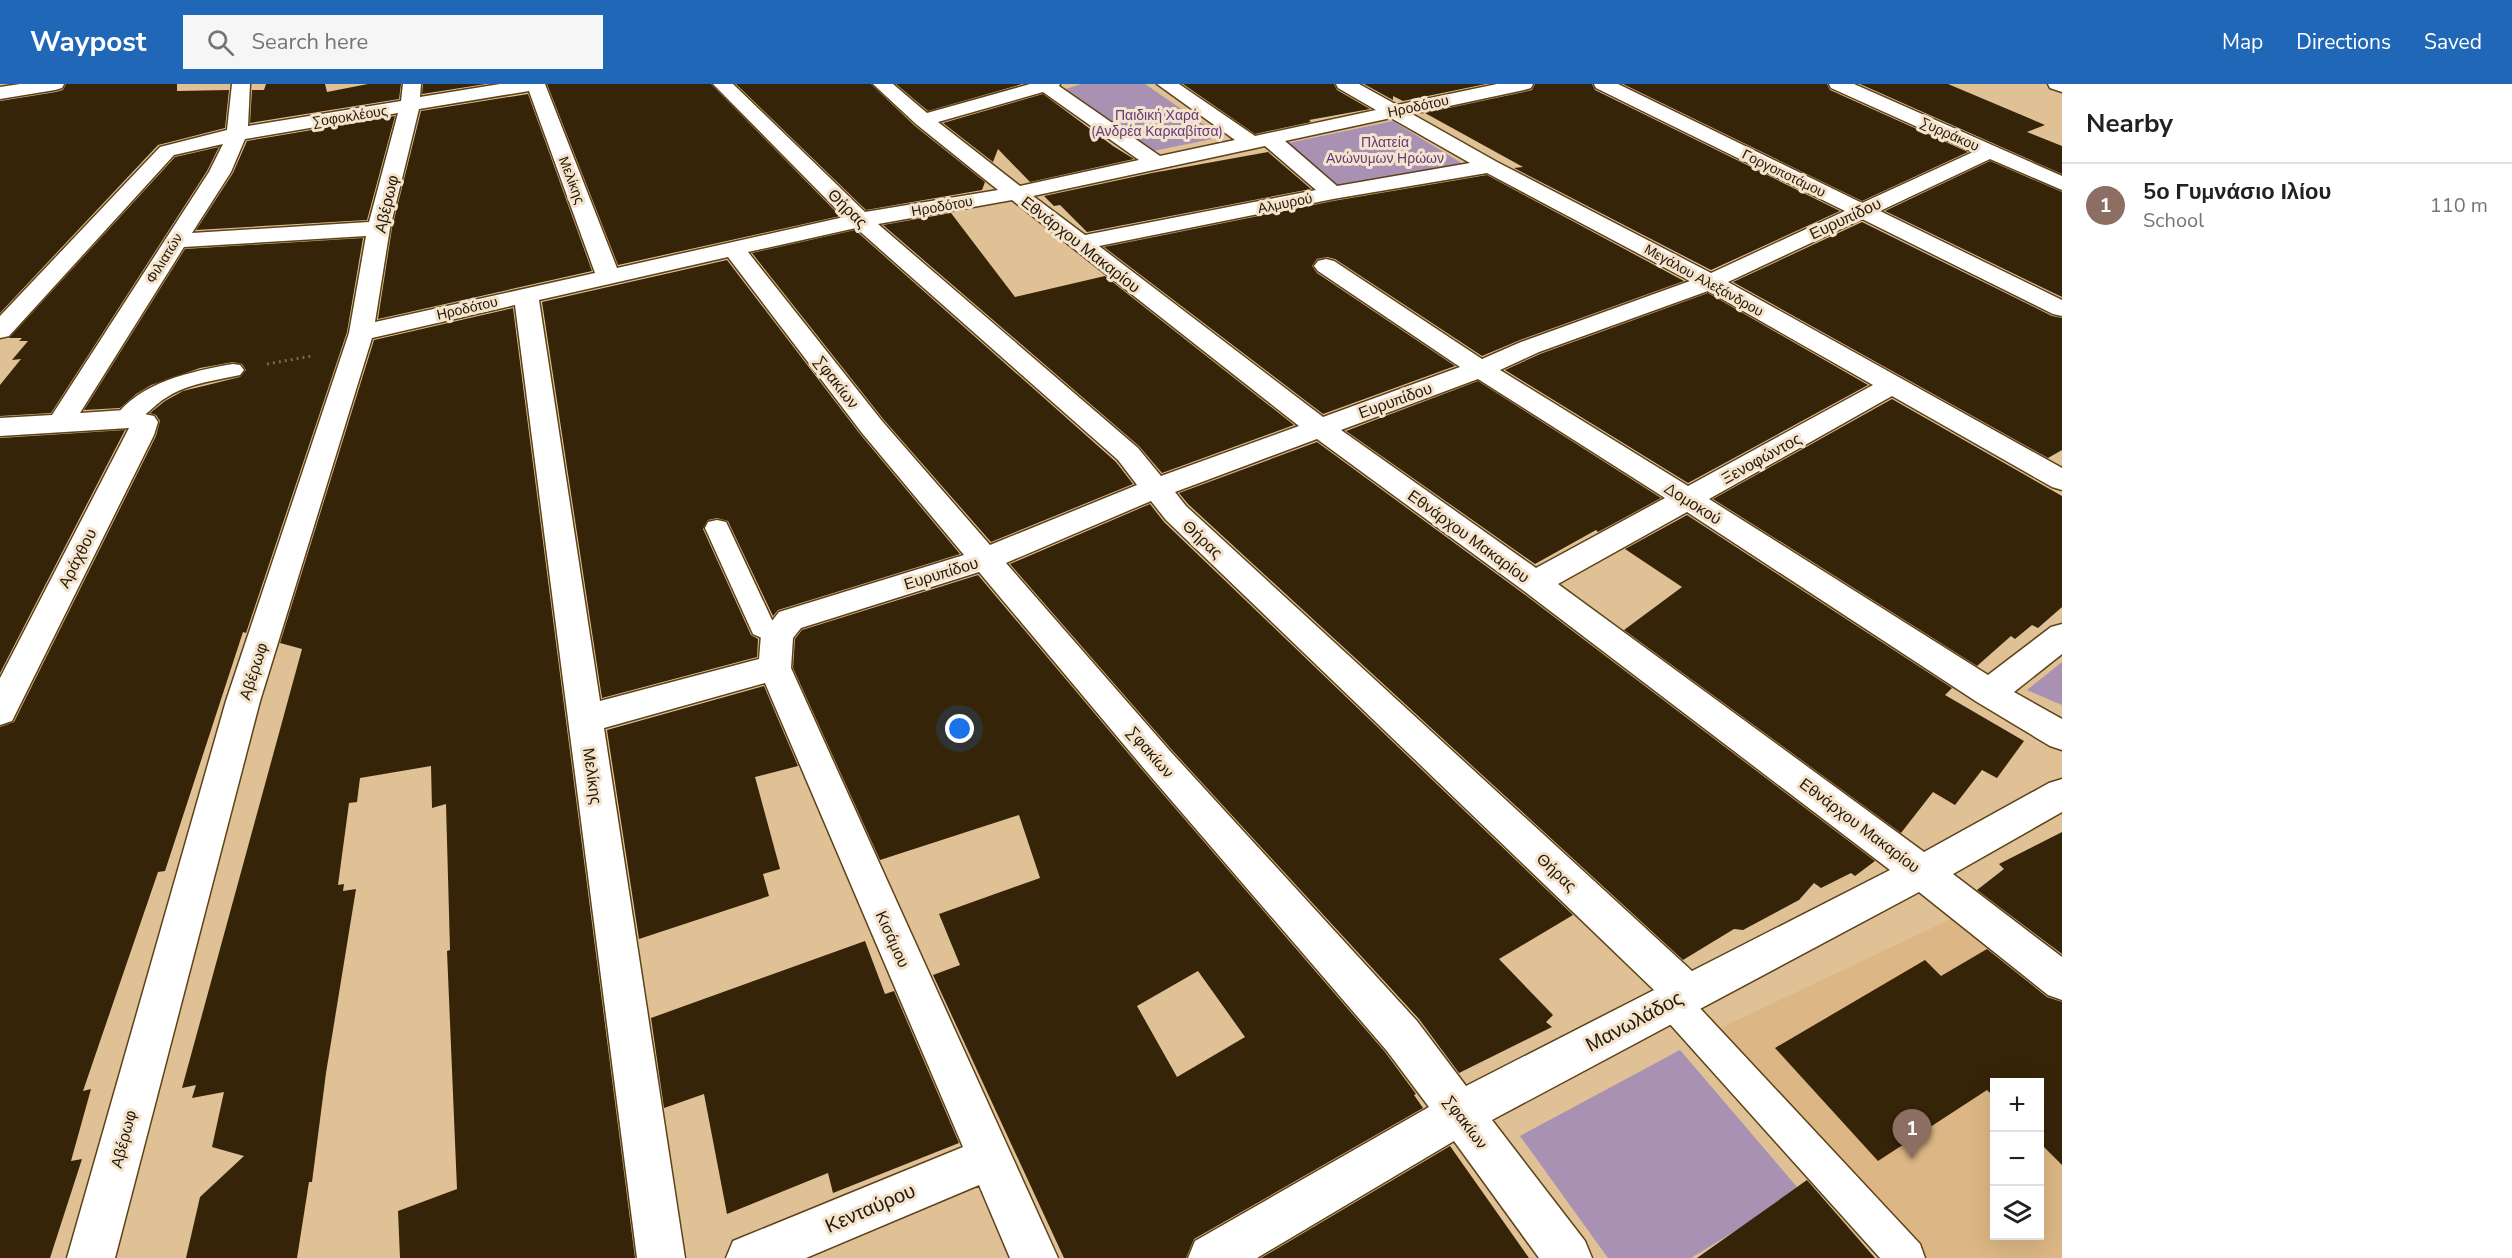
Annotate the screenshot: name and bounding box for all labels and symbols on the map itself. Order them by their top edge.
street label: Ηροδότου [1386,91,1450,122]
street label: Σοφοκλέους [311,101,389,132]
park label: Παιδική Χαρά (Ανδρέα Καρκαβίτσα) [1091,106,1223,141]
street label: Συρράκου [1917,113,1982,156]
park label: Πλατεία Ανώνυμων Ηρώων [1326,133,1444,168]
street label: Γοργοποτάμου [1739,145,1829,202]
street label: Μελίκης [554,154,589,207]
street label: Αβέρωφ [370,173,404,235]
street label: Θήρας [823,184,872,233]
street label: Αλμυρού [1256,189,1314,218]
street label: Εθνάρχου Μακαρίου [1016,191,1145,298]
street label: Ηροδότου [910,192,974,221]
street label: Ευρυπίδου [1806,193,1885,245]
street label: Φιλιατών [142,230,187,287]
street label: Μεγάλου Αλεξάνδρου [1641,240,1767,321]
street label: Ηροδότου [435,292,499,325]
street label: Σφακίων [809,352,864,414]
street label: Ευρυπίδου [1356,377,1435,424]
street label: Ξενοφώντος [1718,428,1806,490]
street label: Δομοκού [1660,478,1725,530]
street label: Εθνάρχου Μακαρίου [1403,485,1534,588]
street label: Θήρας [1177,516,1227,564]
street label: Αράχθου [54,525,102,592]
street label: Ευρυπίδου [901,552,981,596]
street label: Αβέρωφ [234,640,274,703]
your location [945,714,974,743]
street label: Σφακίων [1122,722,1179,783]
street label: Μελίκης [577,747,607,806]
street label: Εθνάρχου Μακαρίου [1795,773,1924,878]
street label: Θήρας [1531,849,1581,897]
street label: Κισάμου [870,908,914,971]
street label: Μανωλάδος [1581,984,1688,1058]
street label: Σφακίων [1438,1092,1492,1154]
street label: Αβέρωφ [106,1108,142,1171]
pin: 1 [1892,1110,1932,1159]
street label: Κενταύρου [821,1177,920,1240]

